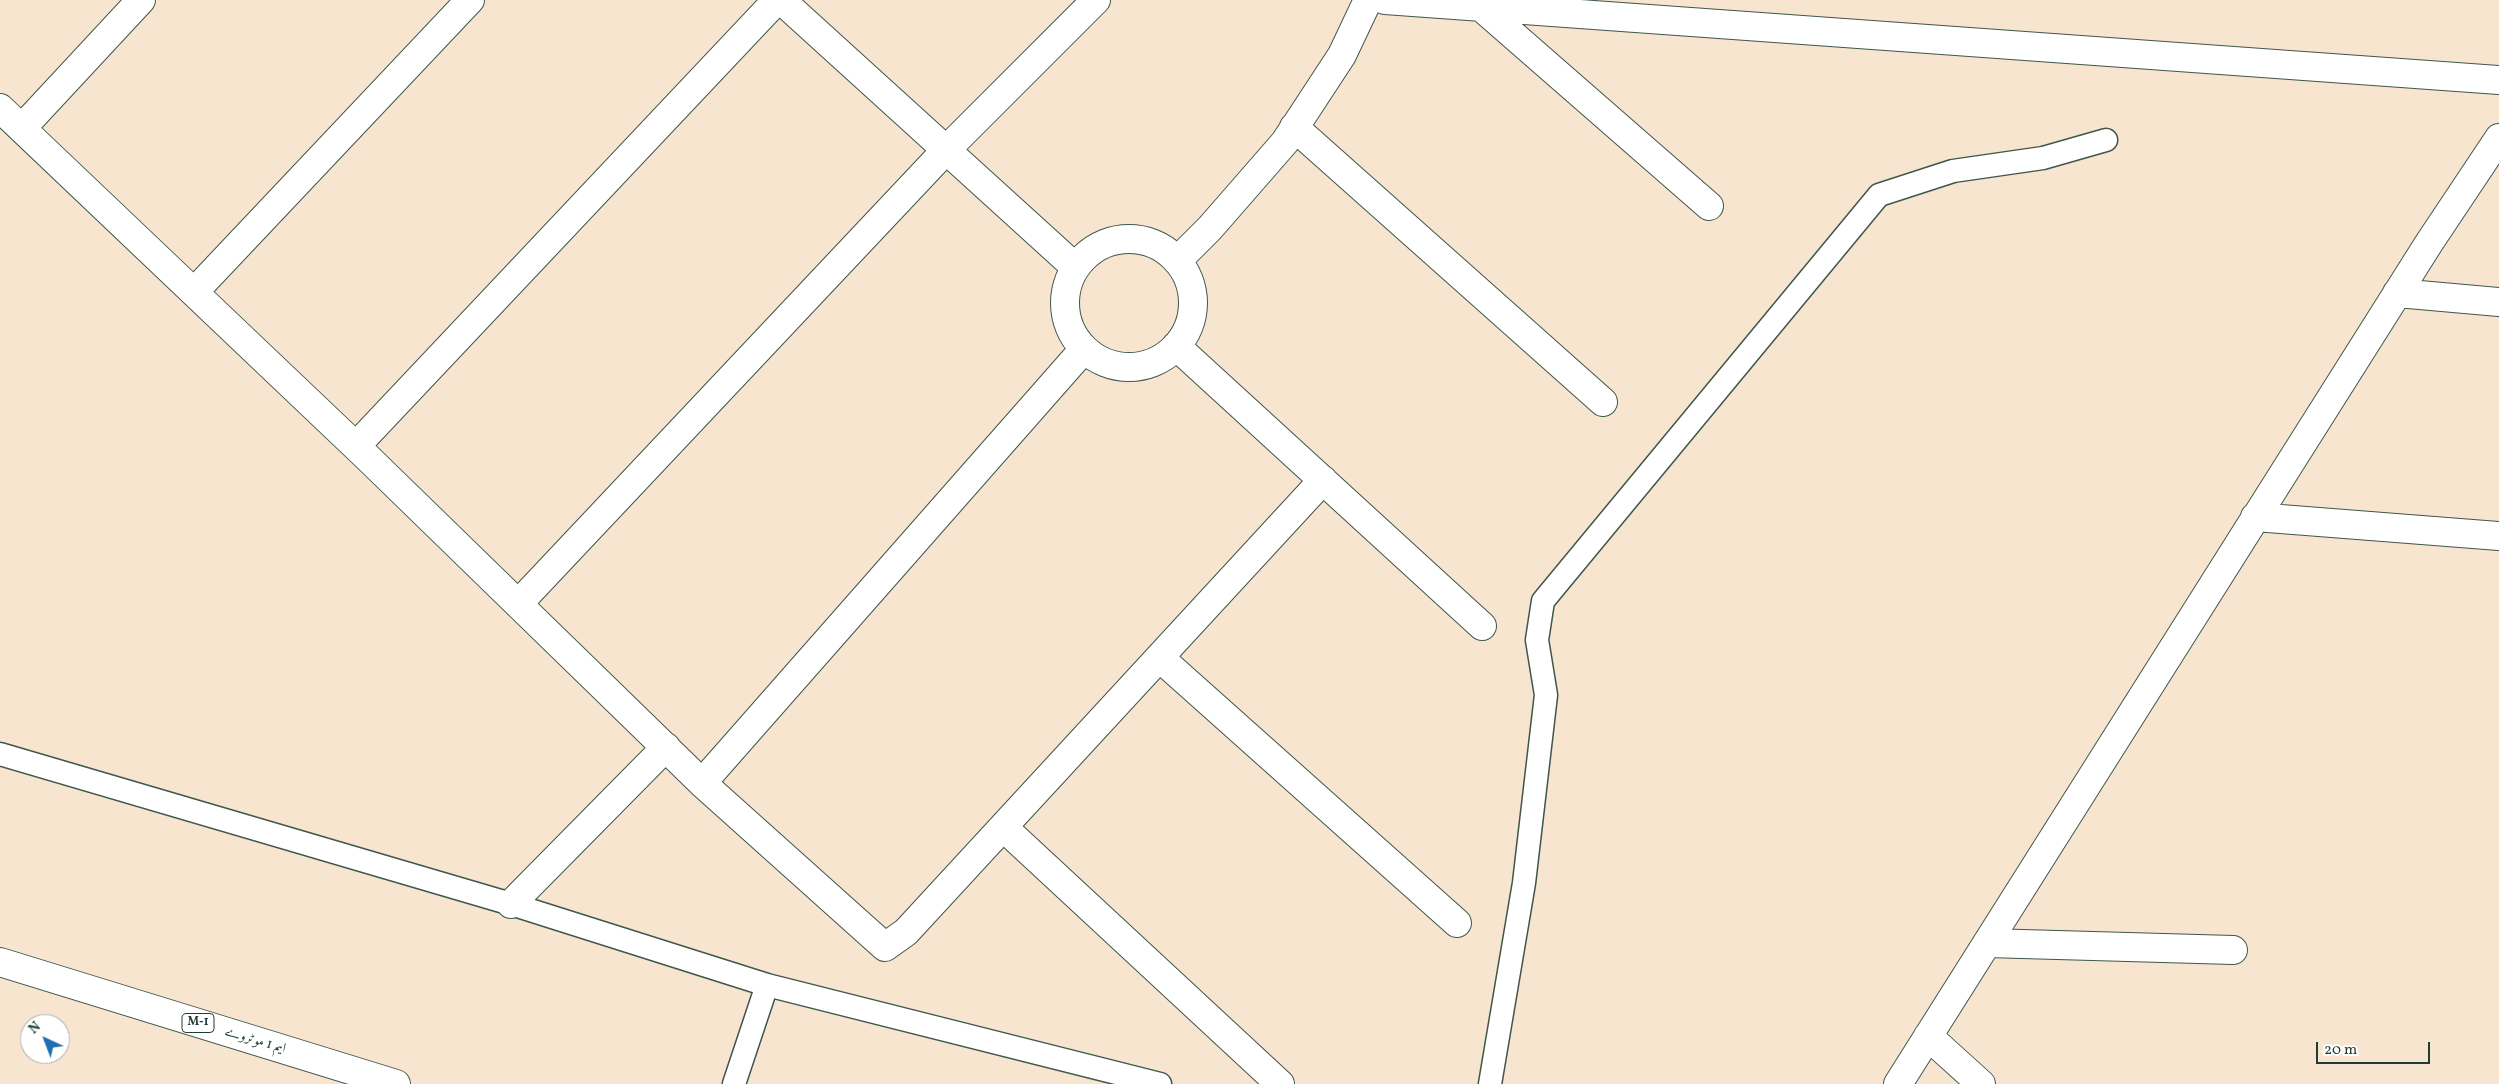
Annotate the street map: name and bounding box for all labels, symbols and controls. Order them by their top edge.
north arrow [20,1014,70,1064]
road number: M-1 [182,1014,214,1032]
text: N [25,1018,45,1039]
street label: ایم 1 موٹروے [222,1024,288,1058]
scale bar [2319,1032,2433,1064]
text: 20 m [2324,1040,2357,1061]

